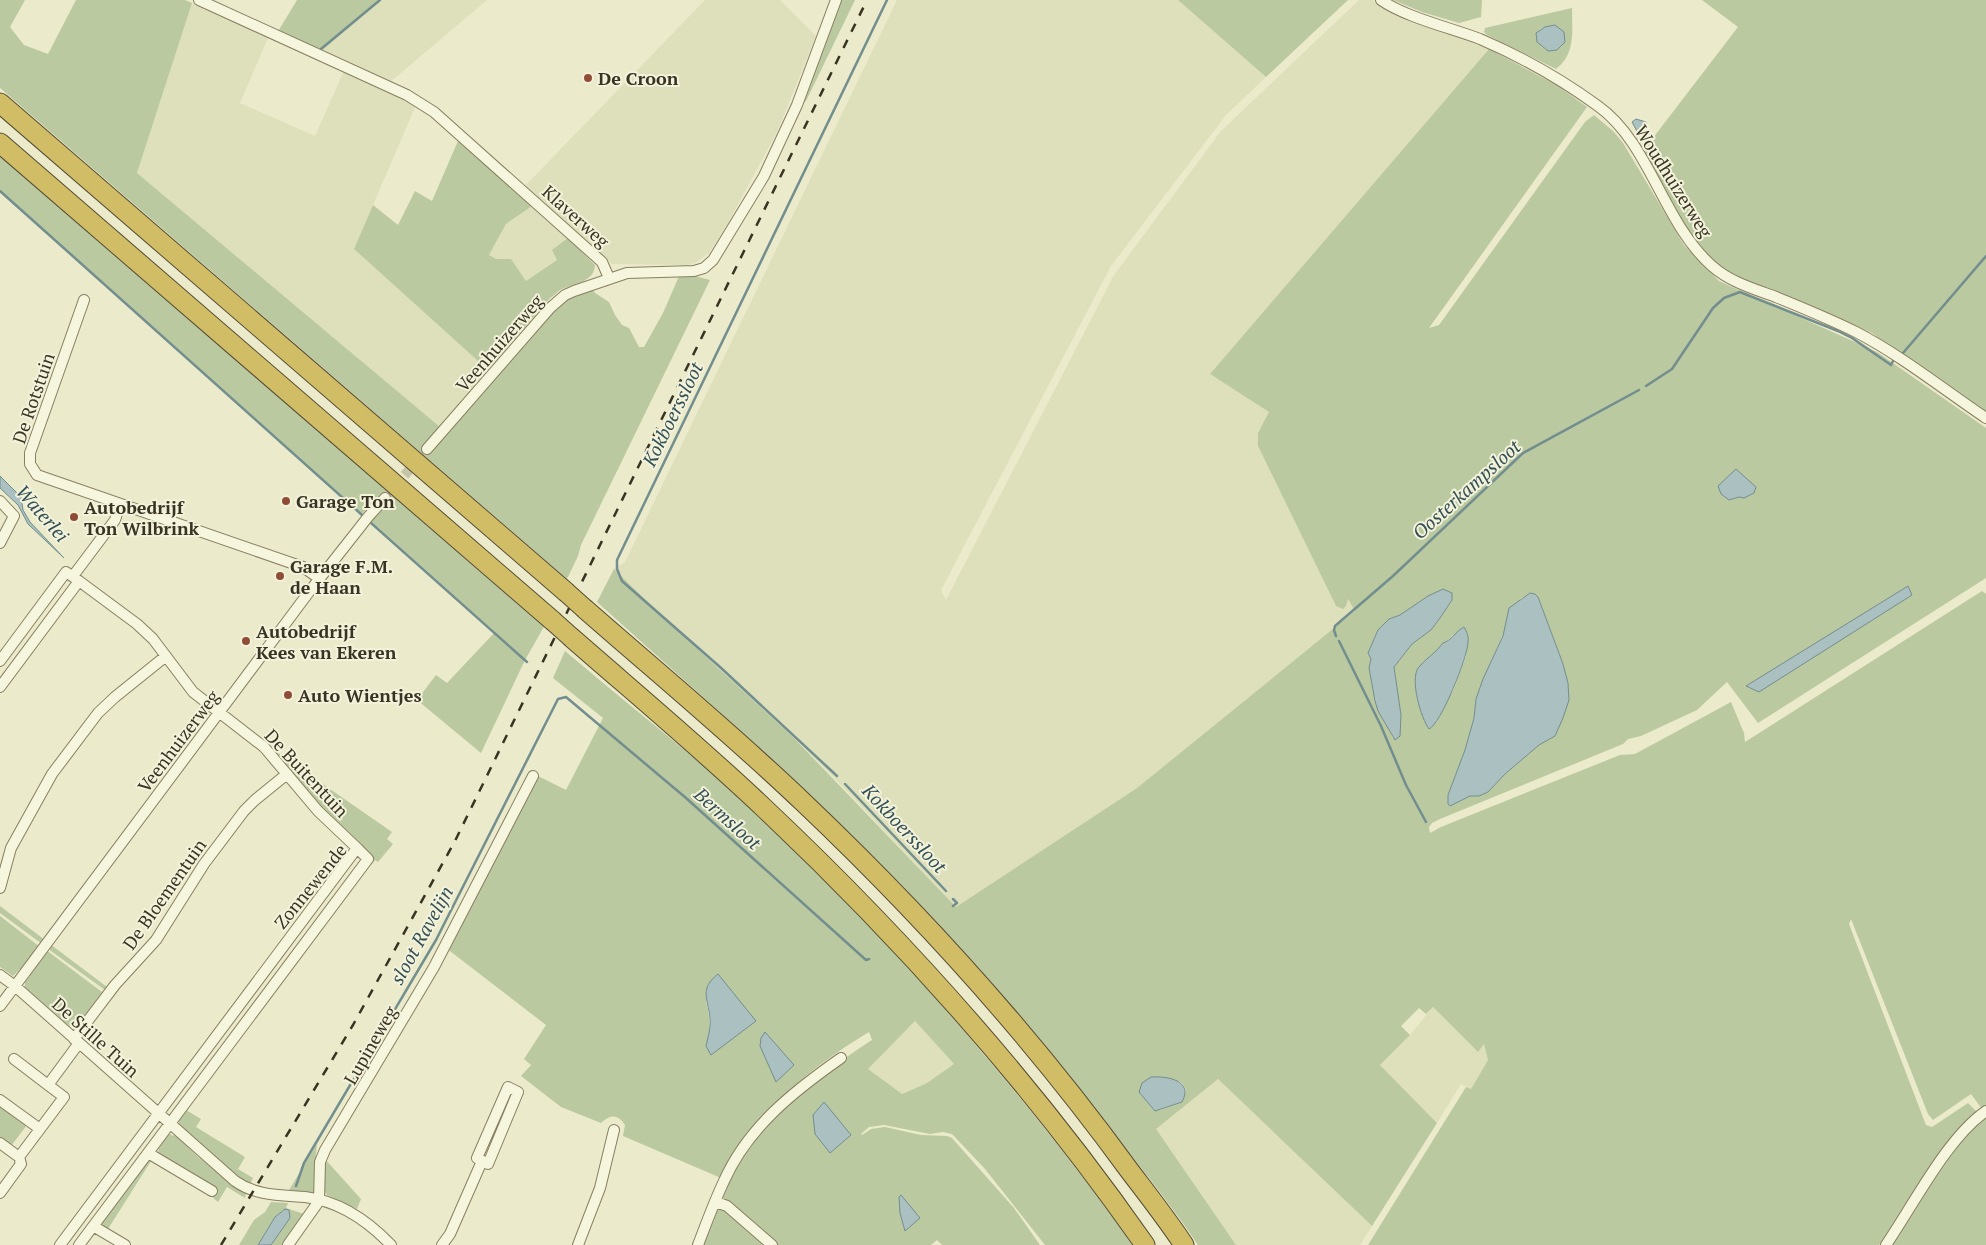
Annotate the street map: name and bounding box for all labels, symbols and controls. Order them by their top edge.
place label: De Croon [598,66,679,90]
marker: De Croon [582,72,594,84]
street label: Woudhuizerweg [1630,120,1718,242]
street label: Klaverweg [537,179,615,253]
street label: Veenhuizerweg [450,289,548,397]
street label: De Rotstuin [6,349,60,447]
water label: Kokboerssloot [636,357,708,471]
water label: Oosterkampsloot [1407,433,1526,544]
water label: Waterlei [11,479,75,548]
place label: Garage Ton [296,489,395,513]
place label: Autobedrijf Ton Wilbrink [84,495,200,540]
marker: Garage Ton [280,495,292,507]
marker: Autobedrijf Ton Wilbrink [68,511,80,523]
place label: Garage F.M. de Haan [290,554,393,599]
marker: Garage F.M. de Haan [274,570,286,582]
place label: Autobedrijf Kees van Ekeren [256,619,397,664]
marker: Autobedrijf Kees van Ekeren [240,635,252,647]
place label: Auto Wientjes [298,683,422,707]
street label: Veenhuizerweg [132,685,225,797]
marker: Auto Wientjes [282,689,294,701]
street label: De Buitentuin [260,724,354,823]
water label: Kokboerssloot [857,777,953,878]
water label: Bermsloot [689,781,767,855]
street label: De Bloementuin [117,834,211,954]
street label: Zonnewende [268,839,352,933]
water label: sloot Ravelijn [384,881,458,989]
street label: De Stille Tuin [47,992,145,1083]
street label: Lupineweg [338,1001,402,1089]

